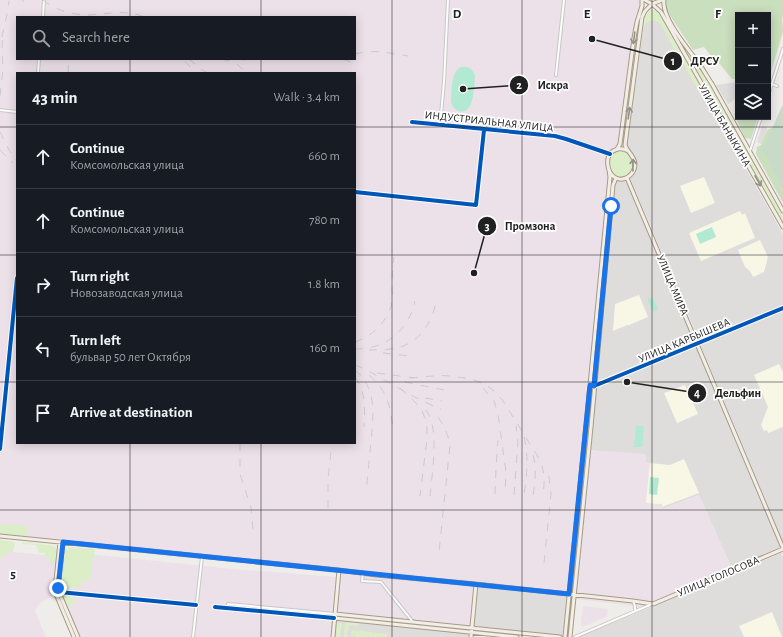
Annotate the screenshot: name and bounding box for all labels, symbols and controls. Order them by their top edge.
text: D [453,8,462,21]
text: E [584,8,591,21]
text: F [715,8,722,21]
map controls [735,12,771,120]
button: + [735,12,771,48]
search box [16,16,356,60]
icon: search [30,27,52,49]
text: Search here [62,30,130,45]
one-way arrow [630,31,638,44]
button: − [735,48,771,84]
callout: ДРСУ [663,49,728,73]
text: 1 [671,55,675,67]
text: ДРСУ [691,55,719,67]
callout: Искра [509,73,576,97]
text: 2 [516,79,522,91]
text: Искра [538,79,569,91]
street label: УЛИЦА БАНЫКИНА [696,82,753,169]
button: layers [735,84,771,120]
text: 43 min [32,89,78,106]
text: Walk · 3.4 km [274,91,340,104]
one-way arrow [625,107,633,120]
street label: ИНДУСТРИАЛЬНАЯ УЛИЦА [424,109,554,134]
text: Continue [70,141,125,156]
icon: ahead [32,146,54,168]
text: 660 m [308,150,340,163]
text: Комсомольская улица [70,159,184,172]
one-way arrow [629,159,637,172]
one-way arrow [754,175,762,187]
route start [602,197,620,215]
text: Continue [70,205,125,220]
icon: ahead [32,210,54,232]
text: 780 m [309,214,340,227]
callout: Промзона [477,214,564,238]
text: 3 [484,220,490,232]
text: Промзона [505,220,556,232]
text: Комсомольская улица [70,223,184,236]
street label: УЛИЦА МИРА [655,253,690,318]
text: Turn right [70,269,129,284]
icon: right [32,274,54,296]
text: 1.8 km [308,278,340,291]
text: Новозаводская улица [70,287,183,300]
street label: УЛИЦА КАРБЫШЕВА [637,316,732,365]
text: Turn left [70,333,121,348]
icon: left [32,338,54,360]
text: 160 m [310,342,340,355]
text: бульвар 50 лет Октября [70,351,191,364]
callout: Дельфин [687,381,770,405]
text: 4 [694,387,700,399]
text: Дельфин [715,387,761,399]
icon: arrive [32,402,54,424]
text: Arrive at destination [70,405,193,420]
street label: УЛИЦА ГОЛОСОВА [676,554,761,599]
text: 5 [10,568,16,581]
route end [49,579,67,597]

